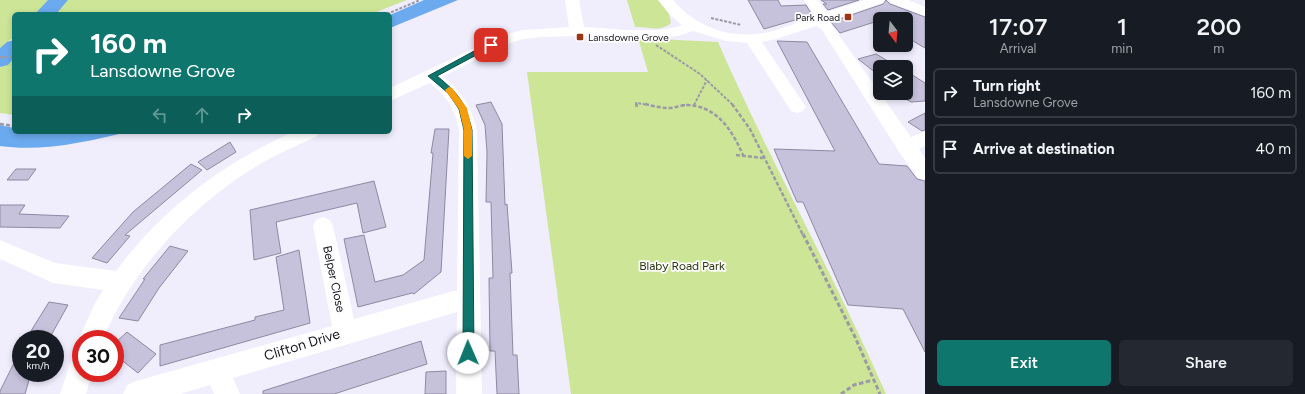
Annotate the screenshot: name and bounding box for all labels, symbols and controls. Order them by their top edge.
place label: Park Road [795,11,840,24]
marker: Park Road [843,12,853,22]
north arrow [873,12,913,52]
map controls [873,12,913,100]
text: 17:07 [989,12,1047,41]
text: 1 [1117,12,1127,41]
text: 200 [1196,12,1241,41]
text: 160 m [90,26,167,60]
icon: right [24,28,76,80]
pin [474,28,508,62]
place label: Lansdowne Grove [588,31,669,44]
marker: Lansdowne Grove [575,32,585,42]
icon: arrive [480,34,502,56]
text: Arrival [1000,41,1037,56]
text: min [1111,41,1133,56]
text: m [1213,41,1224,56]
text: Lansdowne Grove [90,60,235,82]
button: layers [873,60,913,100]
text: Turn right [973,77,1041,95]
icon: right [939,82,961,104]
text: 160 m [1250,84,1291,102]
text: Lansdowne Grove [973,95,1078,110]
icon: left [149,104,171,126]
icon: ahead [191,104,213,126]
icon: right [233,104,255,126]
icon: arrive [939,138,961,160]
text: Arrive at destination [973,140,1114,158]
text: 40 m [1256,140,1291,158]
street label: Belper Close [320,244,348,314]
park label: Blaby Road Park [639,259,725,273]
street label: Clifton Drive [262,325,342,365]
speed limit sign: 30 [72,330,124,382]
position arrow [447,332,489,374]
text: 20 [26,339,50,363]
button: Exit [937,340,1111,386]
button: Share [1119,340,1293,386]
text: km/h [27,359,49,372]

